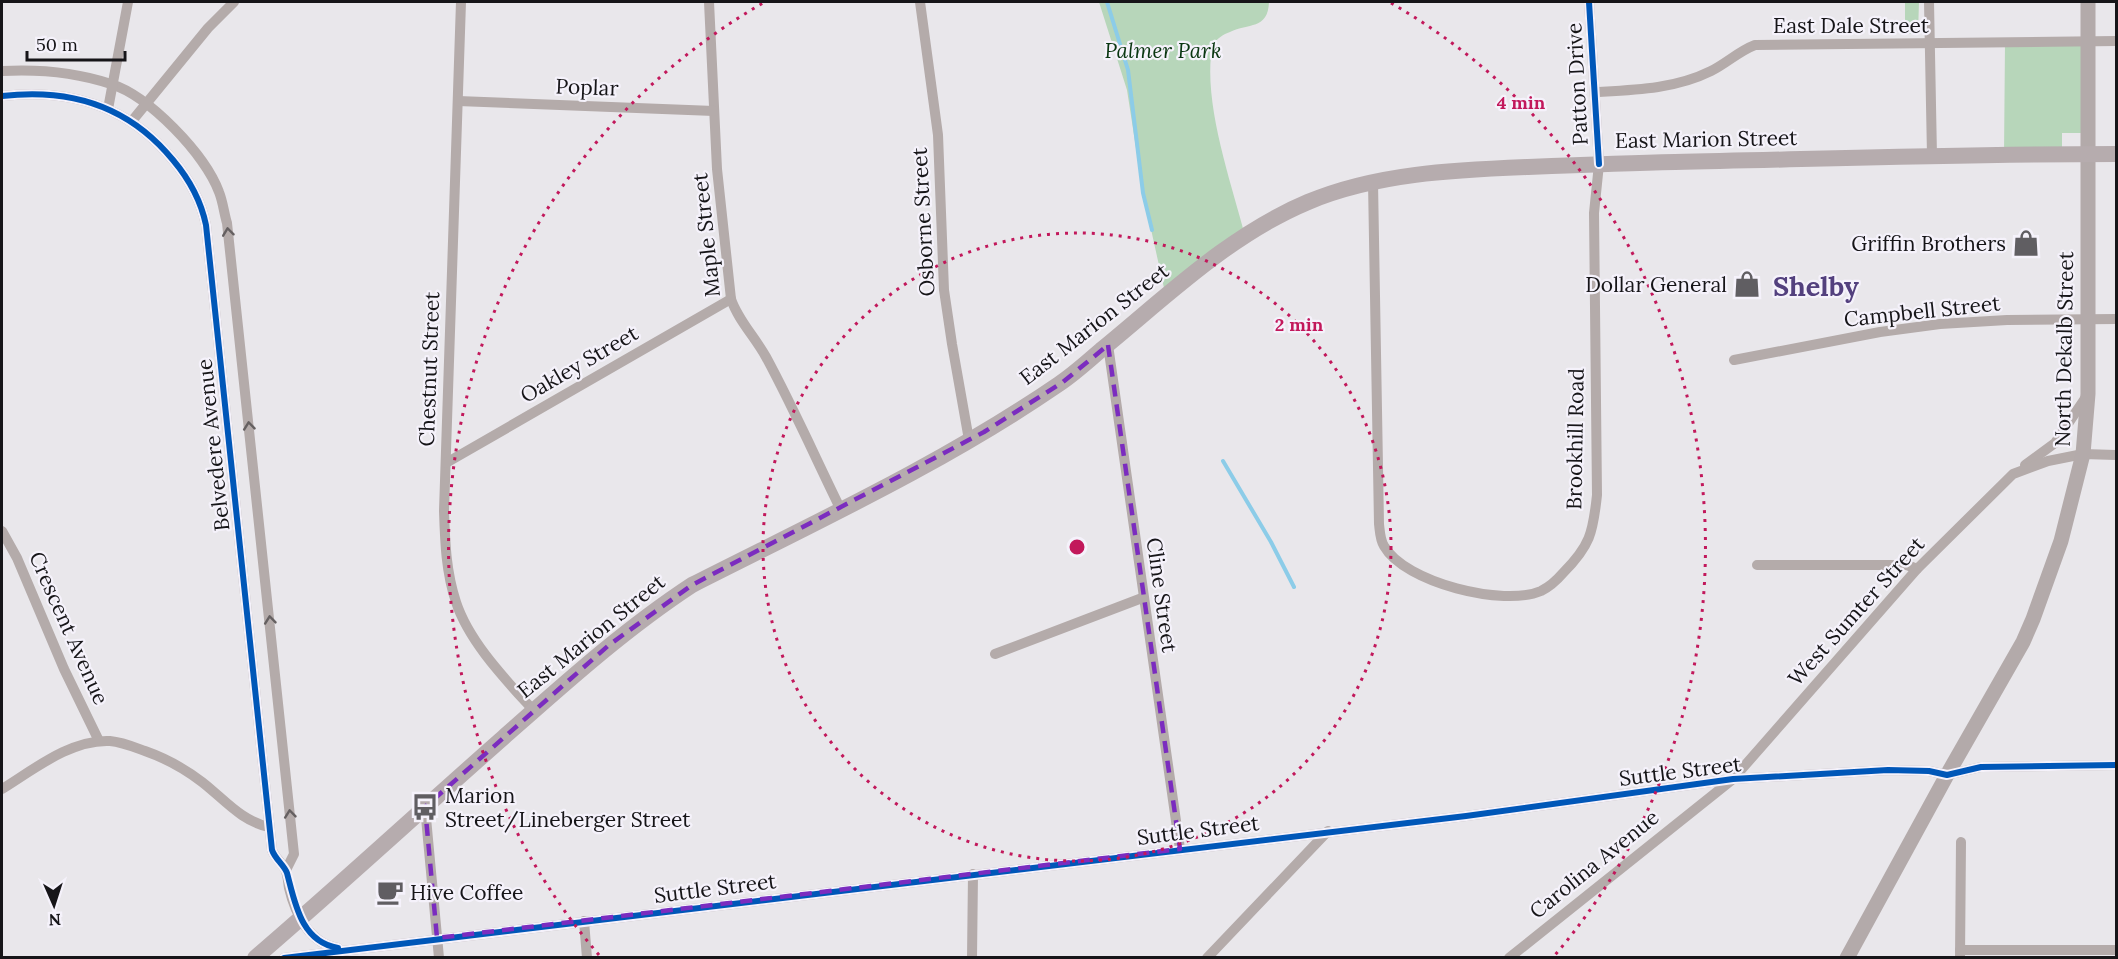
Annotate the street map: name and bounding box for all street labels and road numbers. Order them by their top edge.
street label: East Dale Street [1773,12,1930,39]
street label: Patton Drive [1560,22,1594,146]
street label: Poplar [555,72,619,102]
street label: East Marion Street [1615,124,1798,154]
street label: Osborne Street [906,146,940,297]
street label: Maple Street [686,171,726,298]
street label: North Dekalb Street [2049,250,2079,447]
street label: East Marion Street [1014,257,1175,391]
street label: Campbell Street [1843,289,2002,333]
street label: Chestnut Street [413,290,445,447]
street label: Oakley Street [515,319,644,409]
street label: Belvedere Avenue [191,358,235,532]
street label: Brookhill Road [1560,368,1590,510]
street label: West Sumter Street [1782,530,1931,691]
street label: Cline Street [1141,536,1184,655]
street label: Crescent Avenue [23,547,115,709]
street label: East Marion Street [512,568,671,704]
street label: Suttle Street [1617,750,1744,792]
street label: Carolina Avenue [1524,804,1664,924]
street label: Suttle Street [1135,809,1262,851]
street label: Suttle Street [652,867,779,909]

